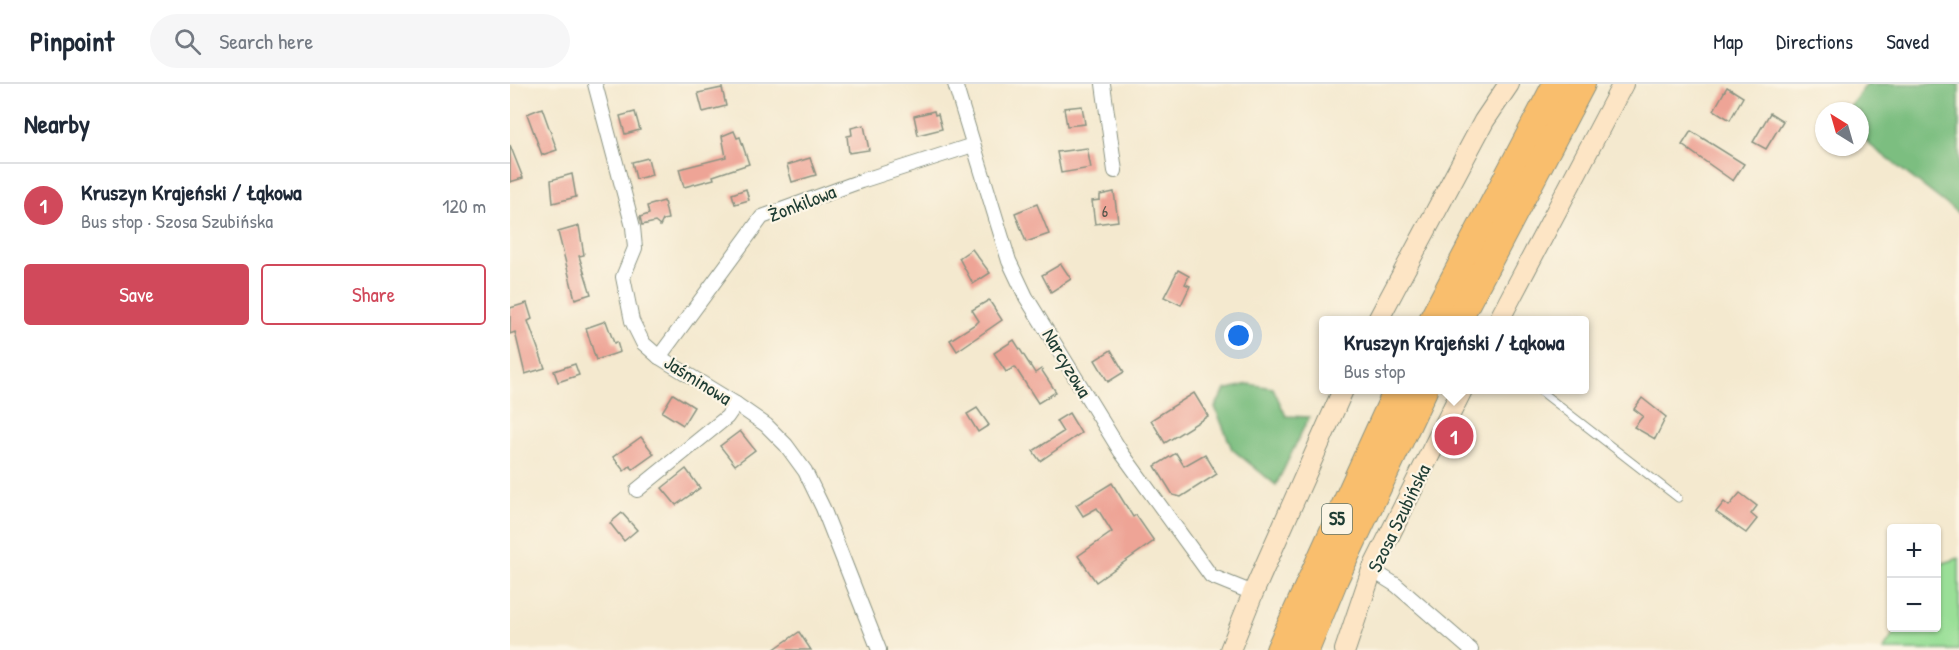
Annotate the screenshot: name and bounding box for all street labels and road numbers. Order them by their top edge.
street label: Żonkilowa [764,177,840,228]
street label: Narcyzowa [1036,323,1099,402]
street label: Jaśminowa [659,348,737,411]
street label: Szosa Szubińska [1361,459,1436,576]
road number: S5 [1322,504,1352,534]

